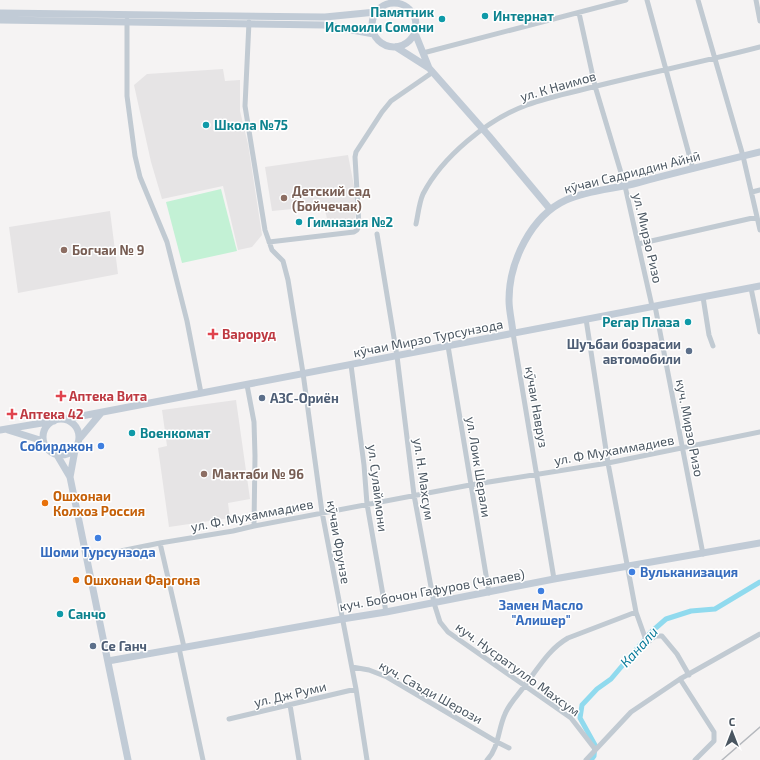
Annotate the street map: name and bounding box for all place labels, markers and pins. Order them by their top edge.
place label: Памятник Исмоили Сомони [325,4,435,35]
place label: Интернат [493,8,554,24]
marker: Интернат [480,11,490,21]
marker: Памятник Исмоили Сомони [437,14,447,24]
place label: Школа №75 [214,117,288,133]
marker: Школа №75 [201,120,211,130]
place label: Детский сад (Бойчечак) [292,183,370,214]
marker: Детский сад (Бойчечак) [279,193,289,203]
place label: Гимназия №2 [307,214,393,230]
marker: Гимназия №2 [294,217,304,227]
place label: Богчаи № 9 [72,242,144,258]
marker: Богчаи № 9 [59,245,69,255]
place label: Регар Плаза [602,314,680,330]
marker: Регар Плаза [683,317,693,327]
place label: Вароруд [222,326,276,342]
marker: Вароруд [207,328,219,340]
place label: Шуъбаи бозрасии автомобили [567,336,681,367]
marker: Шуъбаи бозрасии автомобили [684,346,694,356]
place label: Аптека Вита [69,388,147,404]
place label: АЗС-Ориён [270,390,339,406]
marker: Аптека Вита [56,391,66,401]
marker: АЗС-Ориён [257,393,267,403]
place label: Аптека 42 [20,406,84,422]
marker: Аптека 42 [7,409,17,419]
place label: Военкомат [140,425,211,441]
marker: Военкомат [127,428,137,438]
place label: Собирджон [20,438,93,454]
marker: Собирджон [96,441,106,451]
place label: Мактаби № 96 [212,466,304,482]
marker: Мактаби № 96 [199,469,209,479]
place label: Ошхонаи Колхоз Россия [53,488,145,519]
marker: Ошхонаи Колхоз Россия [40,498,50,508]
marker: Шоми Турсунзода [93,533,103,543]
place label: Шоми Турсунзода [40,544,156,560]
place label: Вульканизация [640,564,738,580]
marker: Вульканизация [627,567,637,577]
place label: Ошхонаи Фаргона [84,572,200,588]
marker: Ошхонаи Фаргона [71,575,81,585]
marker: Замен Масло "Алишер" [536,586,546,596]
place label: Замен Масло "Алишер" [499,597,584,628]
place label: Санчо [68,606,106,622]
marker: Санчо [55,609,65,619]
place label: Се Ганч [101,638,147,654]
marker: Се Ганч [88,641,98,651]

